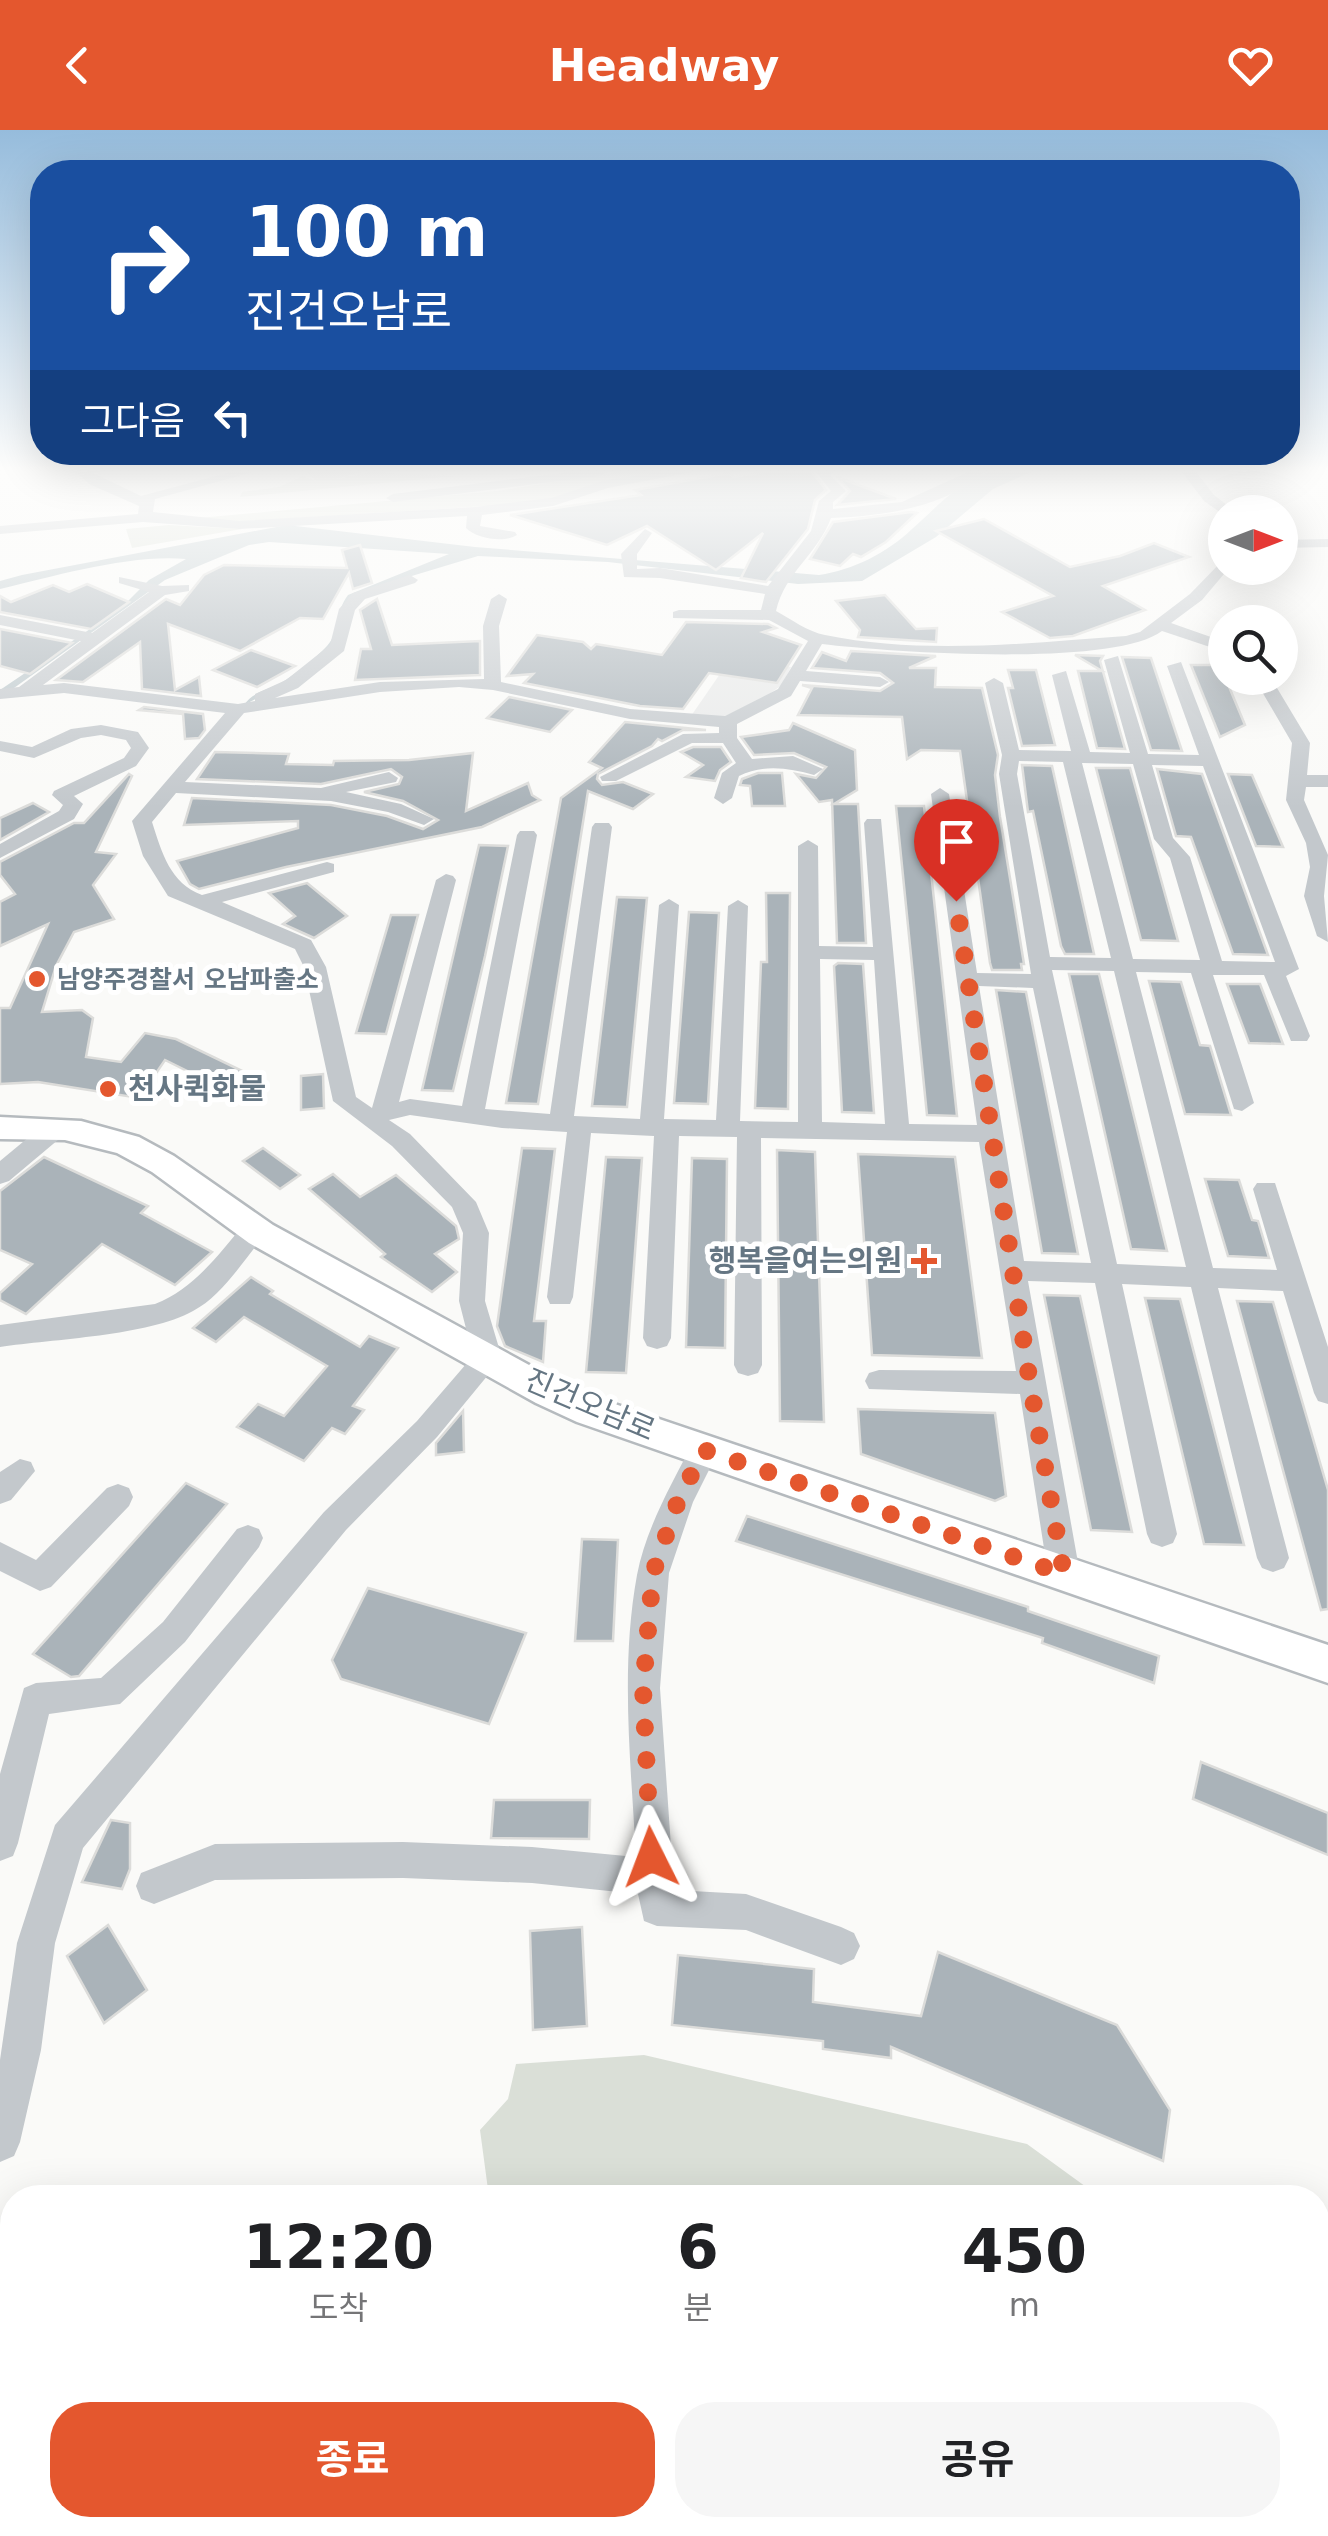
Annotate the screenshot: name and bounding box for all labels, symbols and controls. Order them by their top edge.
icon: back [50,38,105,93]
icon: heart [1223,38,1278,93]
text: Headway [549,39,779,92]
text: 100 m [245,191,488,273]
icon: right [80,200,210,330]
text: 진건오남로 [245,285,452,338]
icon: left [205,390,260,445]
text: 그다음 [80,399,185,443]
north arrow [1208,495,1298,585]
map controls [1208,495,1298,695]
button: search [1208,605,1298,695]
pin [914,799,999,902]
icon: arrive [929,814,984,869]
place label: 남양주경찰서 오남파출소 [57,965,319,994]
marker: 남양주경찰서 오남파출소 [26,968,48,990]
place label: 천사퀵화물 [128,1071,266,1106]
marker: 천사퀵화물 [97,1078,119,1100]
place label: 행복을여는의원 [709,1243,902,1278]
marker: 행복을여는의원 [911,1248,937,1274]
street label: 진건오남로 [520,1361,661,1448]
position arrow [599,1805,703,1909]
text: 12:20 [243,2212,434,2282]
text: 6 [677,2212,719,2282]
text: 450 [962,2216,1087,2286]
text: m [1009,2286,1040,2324]
text: 도착 [309,2289,368,2327]
text: 분 [683,2289,713,2327]
button: 종료 [50,2402,655,2517]
button: 공유 [675,2402,1280,2517]

